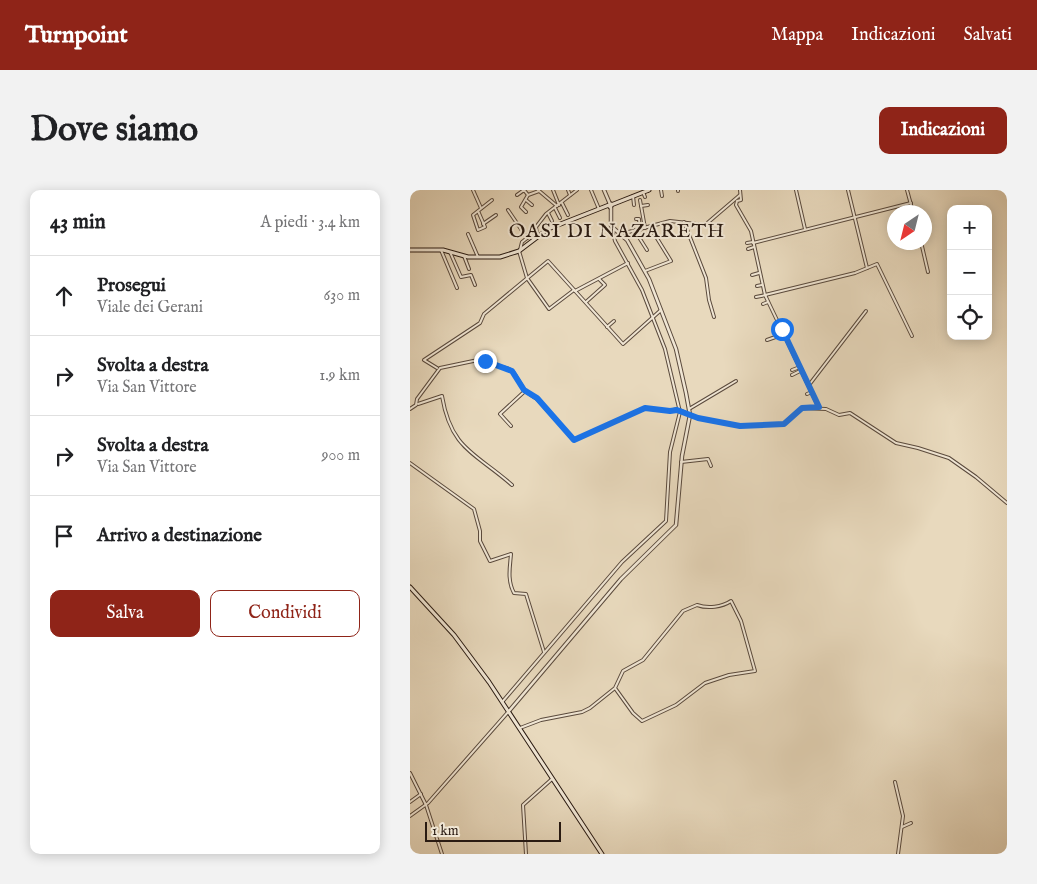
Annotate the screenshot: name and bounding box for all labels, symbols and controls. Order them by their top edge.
text: Turnpoint [25,20,128,51]
text: Mappa [771,24,823,47]
text: Indicazioni [851,24,936,47]
text: Salvati [964,24,1012,47]
button: Indicazioni [879,107,1007,154]
text: Dove siamo [30,108,198,153]
north arrow [887,205,932,250]
map controls [947,205,992,340]
button: + [947,205,992,250]
text: 43 min [50,209,106,236]
text: A piedi · 3.4 km [260,213,360,233]
district label: OASI DI NAZARETH [509,219,725,244]
button: − [947,250,992,295]
text: Prosegui [97,274,166,298]
icon: ahead [50,282,78,310]
text: 630 m [324,286,360,306]
button: locate [947,295,992,340]
text: Viale dei Gerani [97,298,203,318]
route start [771,318,794,341]
route end [474,350,497,373]
text: Svolta a destra [97,354,209,378]
icon: right [50,362,78,390]
text: 1.9 km [319,366,360,386]
text: Via San Vittore [97,378,197,398]
text: Svolta a destra [97,434,209,458]
icon: right [50,442,78,470]
text: 900 m [321,446,360,466]
text: Via San Vittore [97,458,197,478]
icon: arrive [50,522,78,550]
text: Arrivo a destinazione [97,524,262,548]
button: Salva [50,590,200,637]
button: Condividi [210,590,360,637]
scale bar [425,819,561,842]
text: 1 km [432,822,459,840]

